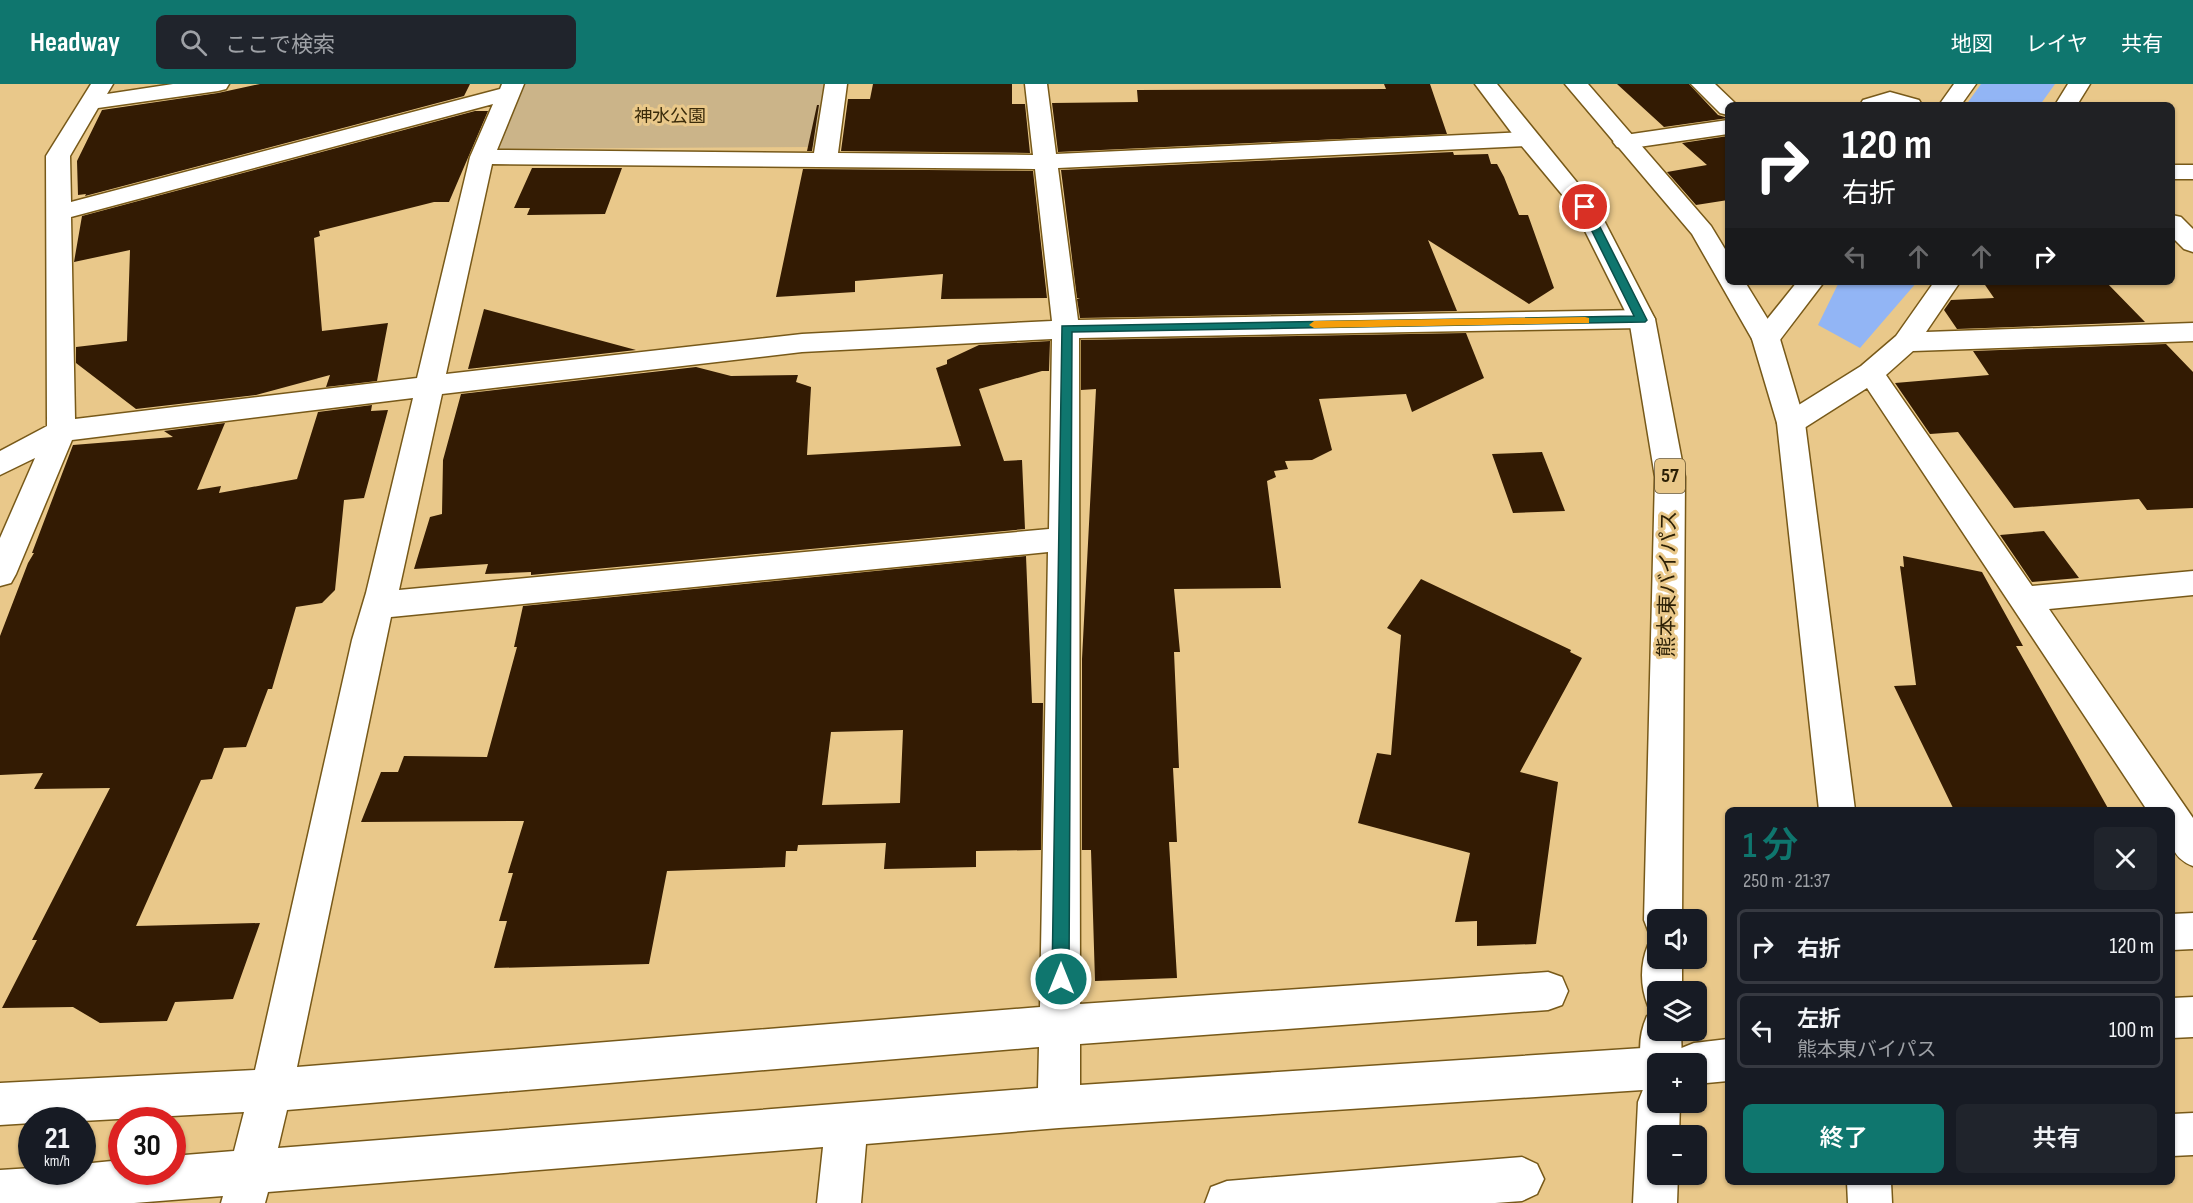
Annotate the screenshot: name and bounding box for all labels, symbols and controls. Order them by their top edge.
search box [156,15,576,69]
text: Headway [30,26,120,59]
icon: search [177,26,210,59]
text: ここで検索 [225,32,335,59]
text: 地図 [1951,32,1993,57]
text: レイヤ [2026,32,2088,57]
text: 共有 [2121,32,2163,57]
park label: 神水公園 [634,106,706,127]
text: 120 m [1842,120,1932,171]
icon: right [1743,126,1821,204]
text: 右折 [1842,178,1896,210]
pin [1559,181,1610,232]
icon: arrive [1568,190,1601,223]
icon: left [1839,240,1872,273]
icon: ahead [1902,240,1935,273]
icon: ahead [1965,240,1998,273]
icon: right [2028,240,2061,273]
road number: 57 [1655,459,1685,493]
street label: 熊本東バイパス [1654,510,1682,658]
text: 1 分 [1743,825,1798,868]
button: close [2094,827,2157,890]
text: 250 m · 21:37 [1743,869,1830,893]
map controls [1647,909,1707,1185]
button: sound [1647,909,1707,969]
icon: right [1746,930,1779,963]
text: 120 m [2110,933,2154,960]
text: 右折 [1797,936,1841,963]
position arrow [1029,947,1093,1011]
button: layers [1647,981,1707,1041]
text: 左折 [1797,1006,1841,1033]
icon: left [1746,1014,1779,1047]
text: 100 m [2109,1017,2154,1044]
text: 熊本東バイパス [1797,1038,1937,1062]
button: + [1647,1053,1707,1113]
button: 終了 [1743,1104,1944,1173]
button: 共有 [1956,1104,2157,1173]
speed limit sign: 30 [108,1107,186,1185]
text: 21 [45,1121,69,1157]
button: − [1647,1125,1707,1185]
text: km/h [44,1152,70,1171]

